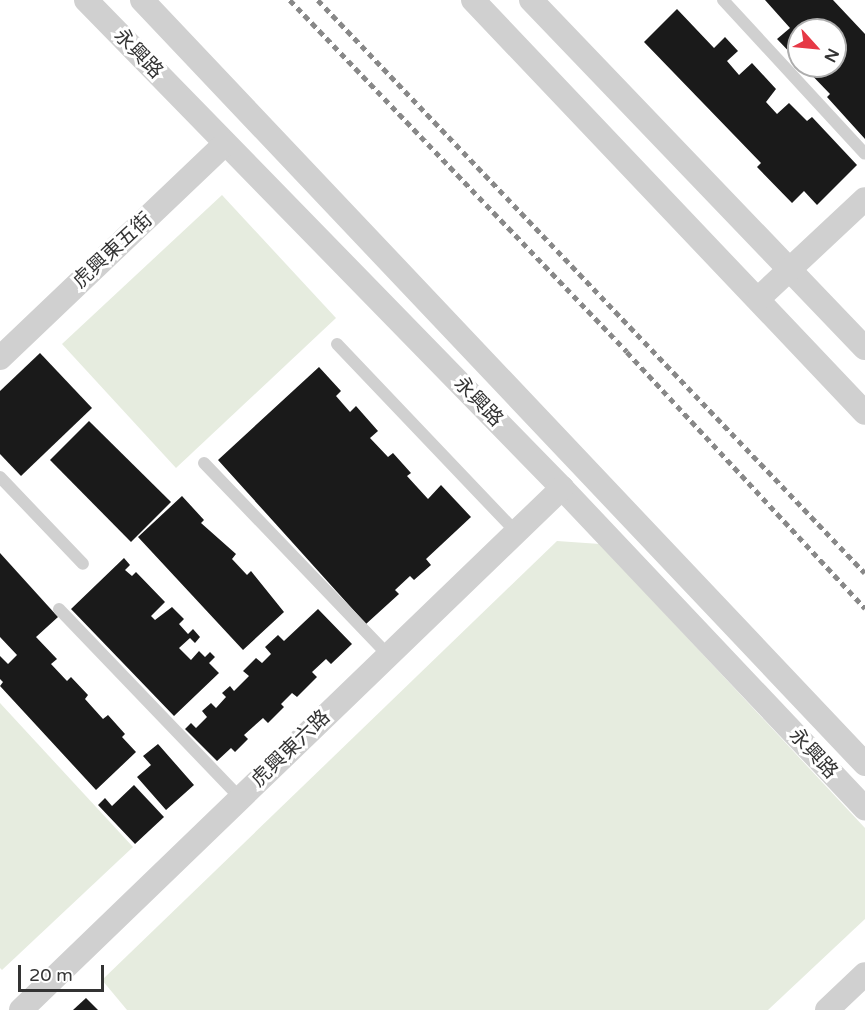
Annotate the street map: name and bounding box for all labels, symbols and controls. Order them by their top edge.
north arrow [787,18,847,78]
street label: 永興路 [109,24,167,84]
text: N [819,45,843,66]
street label: 虎興東五街 [68,208,158,294]
street label: 永興路 [449,372,507,432]
street label: 虎興東六路 [247,706,335,792]
street label: 永興路 [784,724,842,784]
scale bar [21,953,106,991]
text: 20 m [29,964,73,986]

